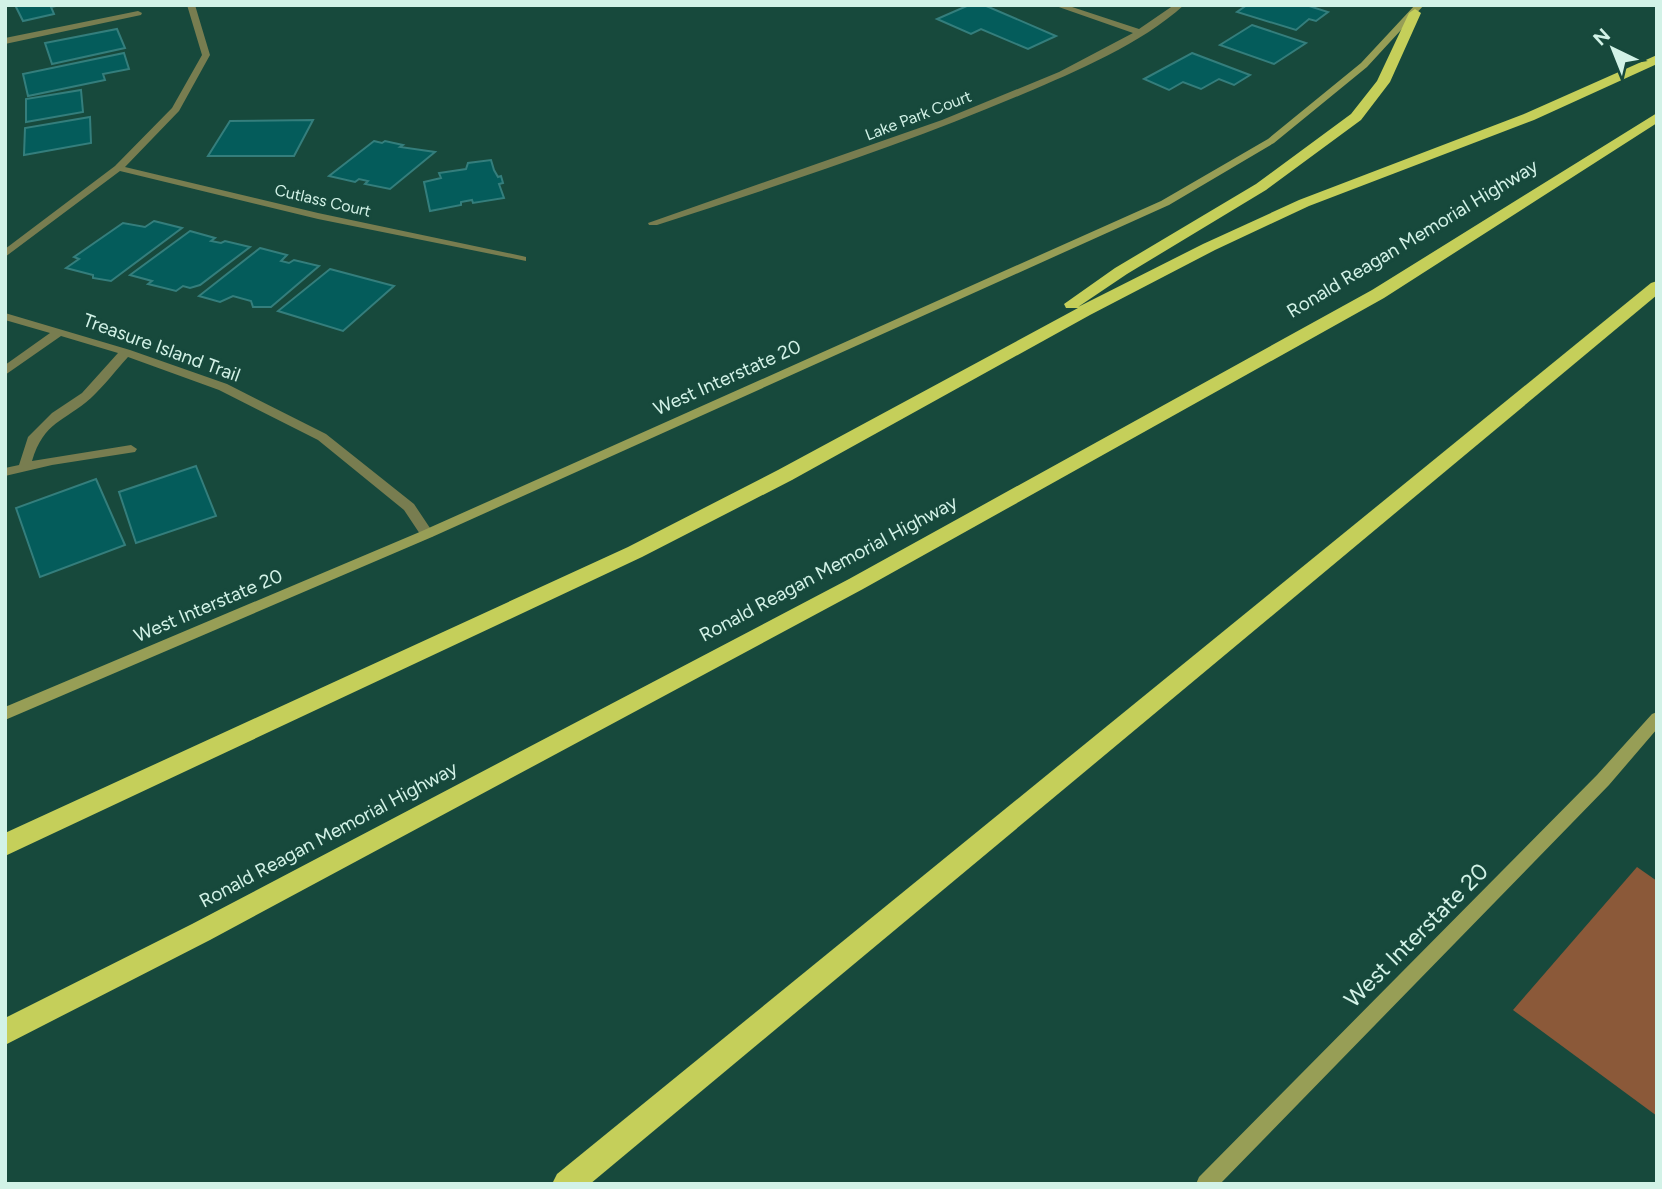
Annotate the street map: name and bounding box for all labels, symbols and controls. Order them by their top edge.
north arrow [1578,14,1648,84]
text: N [1589,24,1615,50]
street label: Lake Park Court [862,86,974,144]
street label: Ronald Reagan Memorial Highway [1283,154,1542,323]
street label: Cutlass Court [273,180,373,221]
street label: Treasure Island Trail [80,308,244,387]
street label: West Interstate 20 [650,335,804,420]
street label: Ronald Reagan Memorial Highway [695,490,961,646]
street label: West Interstate 20 [131,564,286,647]
street label: Ronald Reagan Memorial Highway [195,756,461,912]
street label: West Interstate 20 [1338,857,1494,1013]

